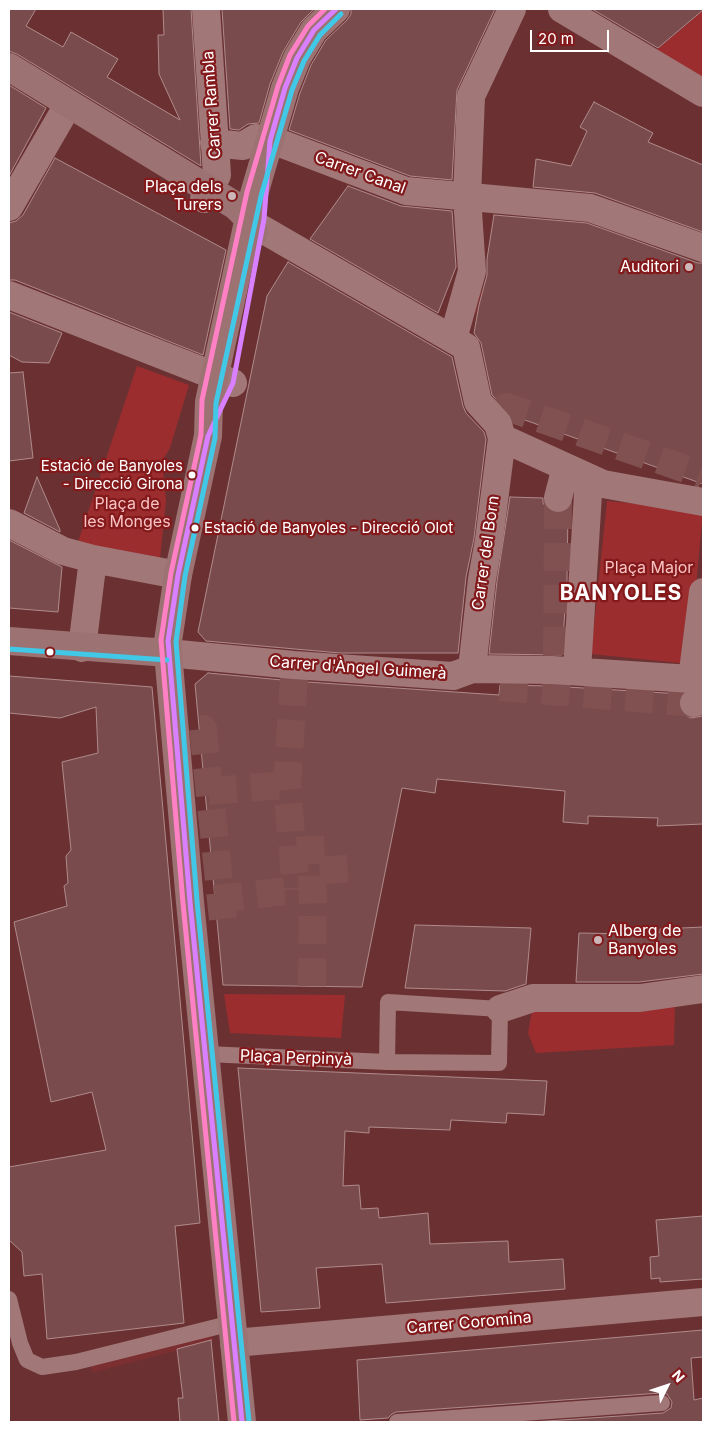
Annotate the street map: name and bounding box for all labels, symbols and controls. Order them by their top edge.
scale bar [532,20,611,52]
text: 20 m [538,29,574,48]
street label: Carrer Rambla [199,50,225,160]
street label: Carrer Canal [312,148,408,198]
place label: Plaça dels Turers [145,177,222,215]
marker: Plaça dels Turers [226,190,238,202]
place label: Auditori [620,257,679,277]
marker: Auditori [683,261,695,273]
place label: Estació de Banyoles - Direcció Girona [41,457,183,492]
marker: Estació de Banyoles - Direcció Girona [187,470,197,480]
park label: Plaça de les Monges [83,494,171,532]
street label: Carrer del Born [468,494,504,612]
place label: Estació de Banyoles - Direcció Olot [204,519,453,537]
marker: Estació de Banyoles - Direcció Olot [190,523,200,533]
park label: Plaça Major [605,558,693,578]
district label: BANYOLES [559,581,683,607]
unlabelled marker [45,647,55,657]
street label: Carrer d'Àngel Guimerà [269,652,447,684]
place label: Alberg de Banyoles [608,921,681,959]
marker: Alberg de Banyoles [592,934,604,946]
street label: Plaça Perpinyà [240,1046,352,1070]
street label: Carrer Coromina [406,1308,532,1338]
north arrow [642,1361,692,1411]
text: N [669,1366,689,1385]

